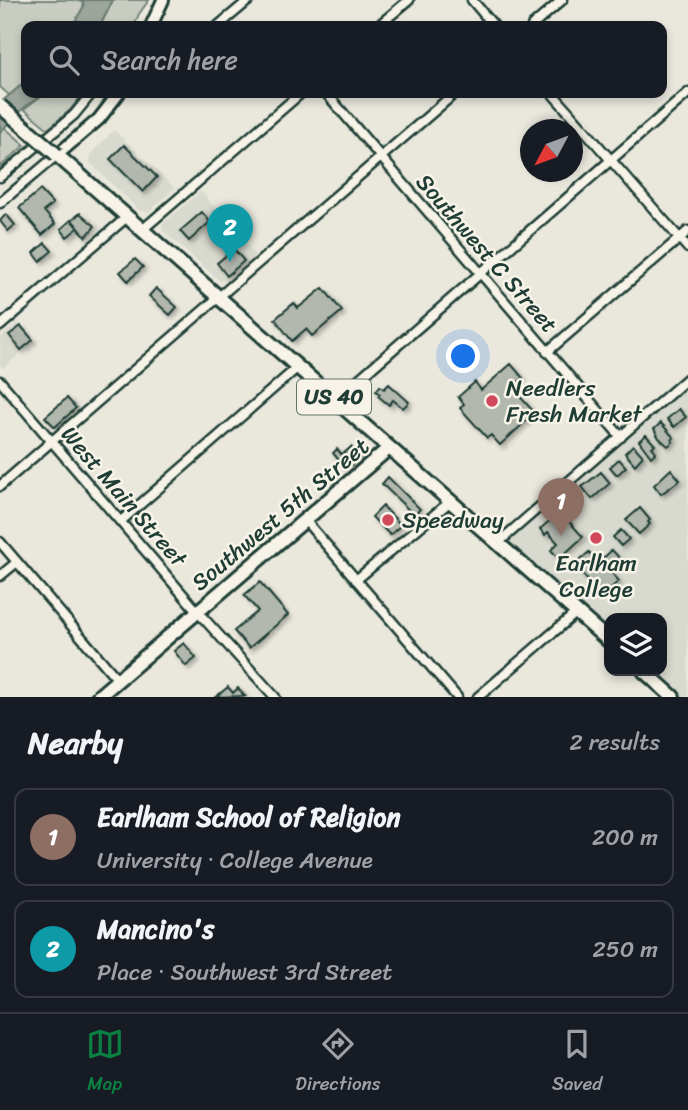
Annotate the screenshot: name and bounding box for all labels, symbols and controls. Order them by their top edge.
search box [21,21,667,98]
text: Search here [101,37,238,83]
icon: search [45,41,83,79]
north arrow [520,119,583,182]
street label: Southwest C Street [405,164,568,343]
pin: 2 [207,204,253,262]
your location [446,339,480,373]
place label: Needlers Fresh Market [506,368,643,435]
road number: US 40 [297,380,371,414]
marker: Needlers Fresh Market [484,393,500,409]
street label: West Main Street [50,416,198,578]
street label: Southwest 5th Street [182,427,379,602]
pin: 1 [538,478,584,536]
place label: Speedway [402,500,504,541]
marker: Speedway [380,512,396,528]
marker: Earlham College [588,530,604,546]
place label: Earlham College [555,543,637,610]
map controls [604,613,667,676]
button: layers [604,613,667,676]
text: Nearby [28,716,123,770]
text: 2 results [569,722,660,763]
text: Earlham School of Religion [97,794,400,840]
text: 1 [48,817,58,858]
text: 200 m [592,817,658,858]
text: University · College Avenue [97,840,373,881]
text: Mancino's [97,906,214,952]
text: 2 [46,929,60,970]
text: 250 m [592,929,658,970]
text: Place · Southwest 3rd Street [97,952,392,993]
tab: Map [86,1025,124,1100]
tab: Directions [295,1025,381,1100]
tab: Saved [552,1025,602,1100]

